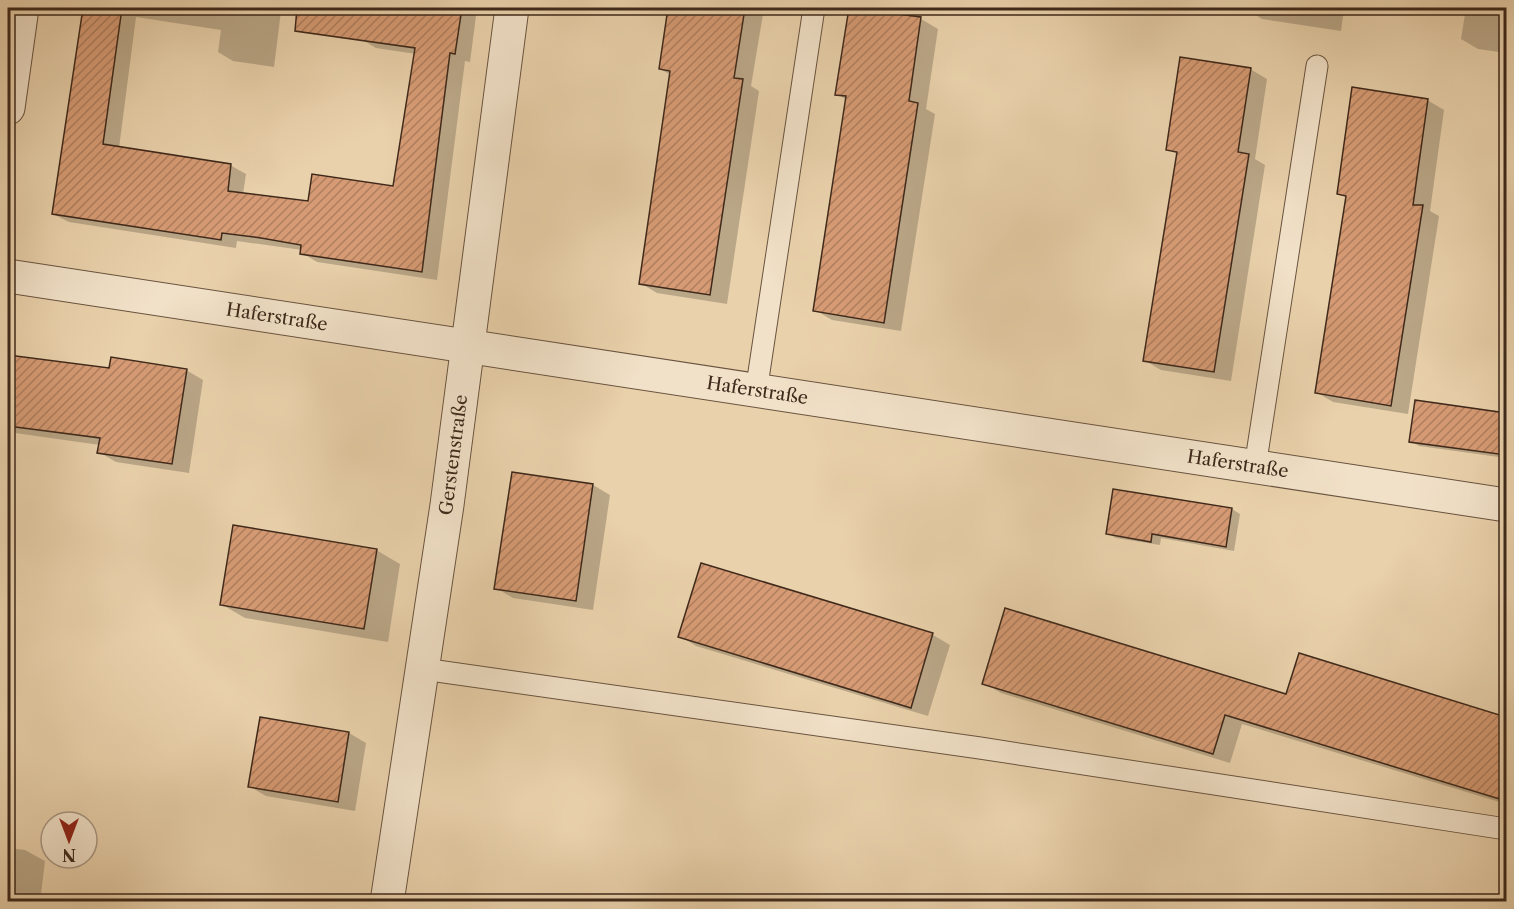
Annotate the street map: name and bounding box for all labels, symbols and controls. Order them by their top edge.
street label: Haferstraße [225,298,329,336]
street label: Haferstraße [705,372,810,409]
street label: Gerstenstraße [435,393,472,517]
street label: Haferstraße [1185,445,1290,483]
north arrow [39,810,99,870]
text: N [62,845,76,865]

